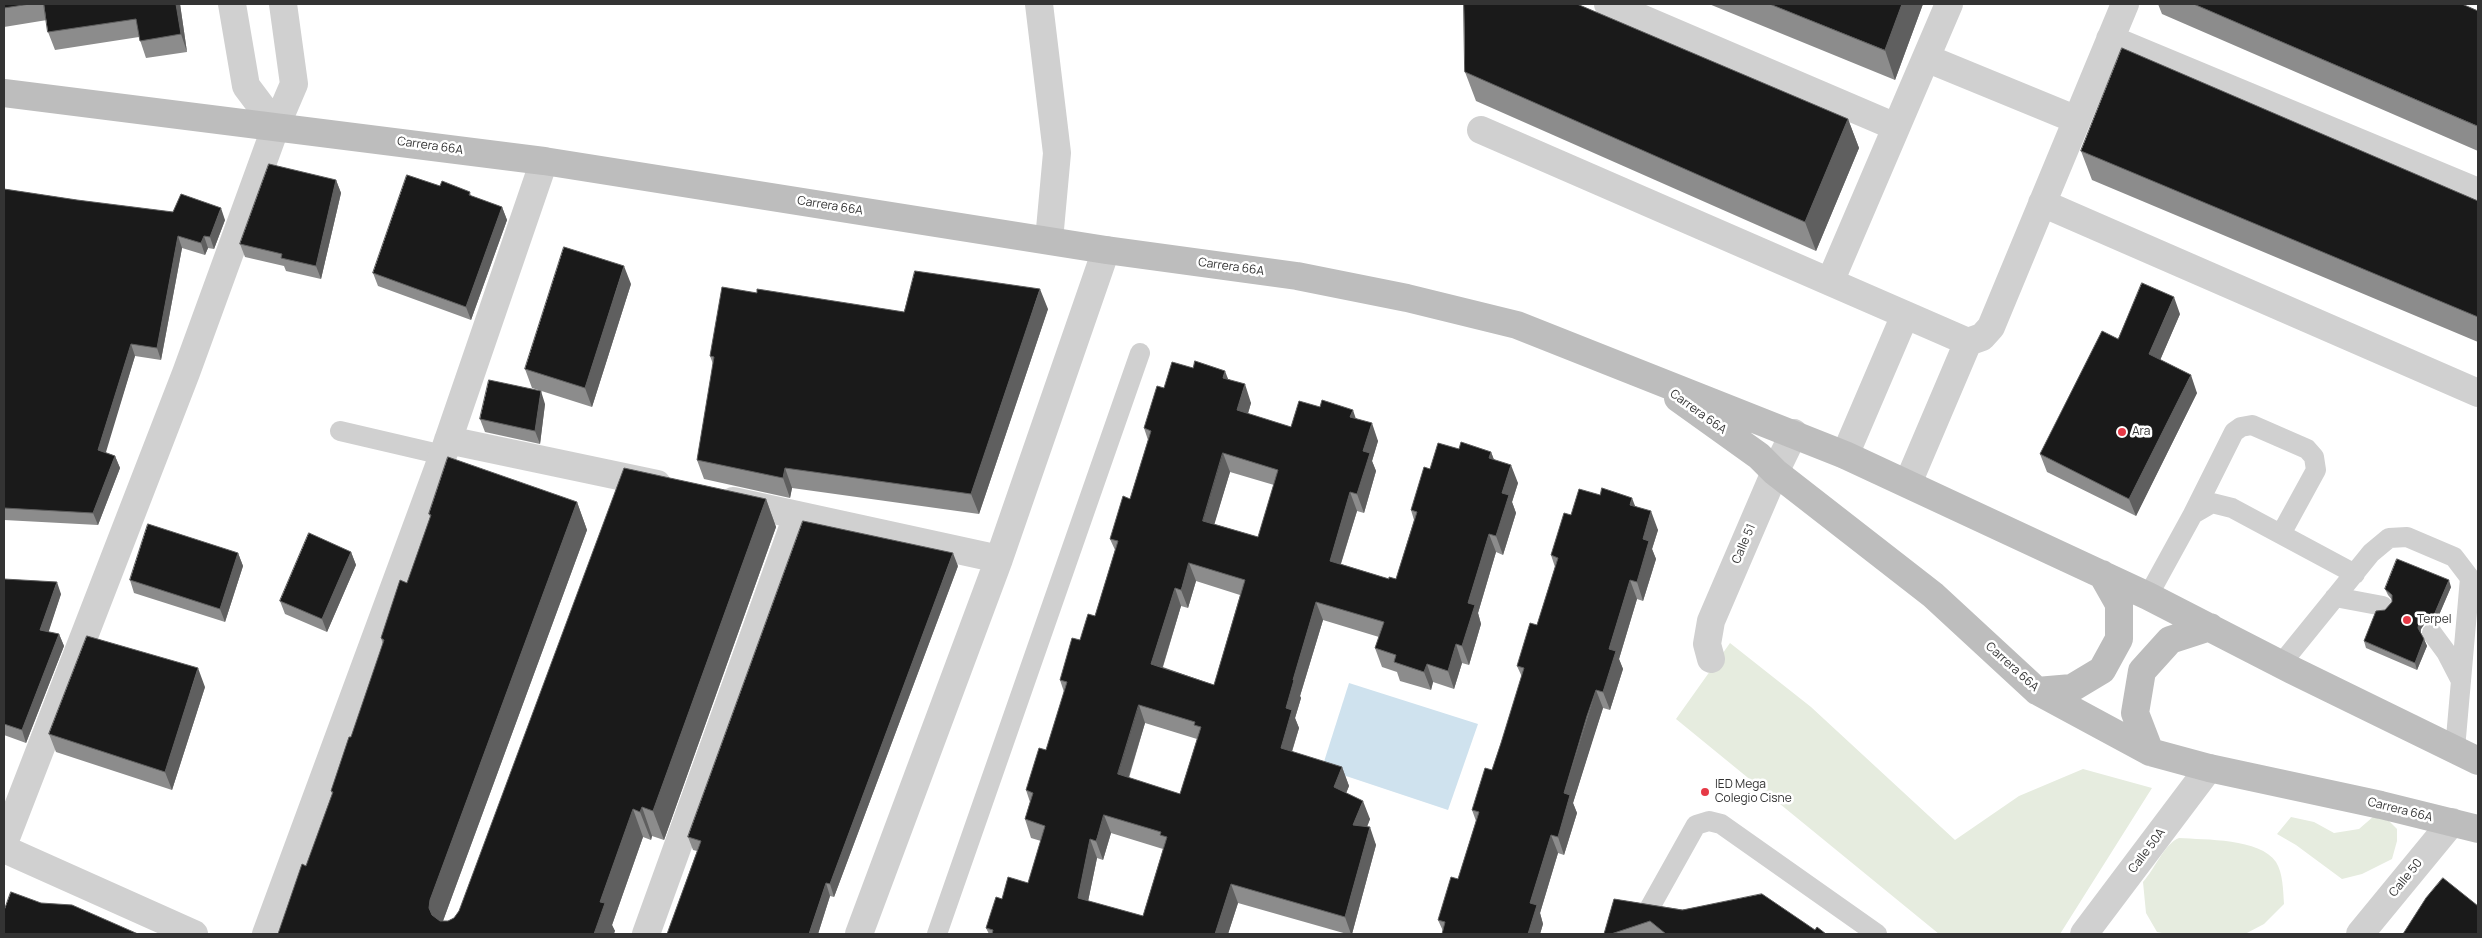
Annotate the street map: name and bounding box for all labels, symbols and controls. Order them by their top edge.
street label: Carrera 66A [396,134,464,158]
street label: Carrera 66A [796,194,864,218]
street label: Carrera 66A [1197,255,1265,279]
street label: Carrera 66A [1667,387,1729,437]
place label: Ara [2132,425,2150,439]
marker: Ara [2116,426,2128,438]
street label: Calle 51 [1729,522,1759,566]
place label: Terpel [2417,613,2451,627]
marker: Terpel [2401,614,2413,626]
street label: Carrera 66A [1982,639,2042,695]
place label: IED Mega Colegio Cisne [1715,778,1792,806]
marker: IED Mega Colegio Cisne [1699,786,1711,798]
street label: Carrera 66A [2366,795,2434,825]
street label: Calle 50A [2126,826,2168,876]
street label: Calle 50 [2386,856,2426,900]

